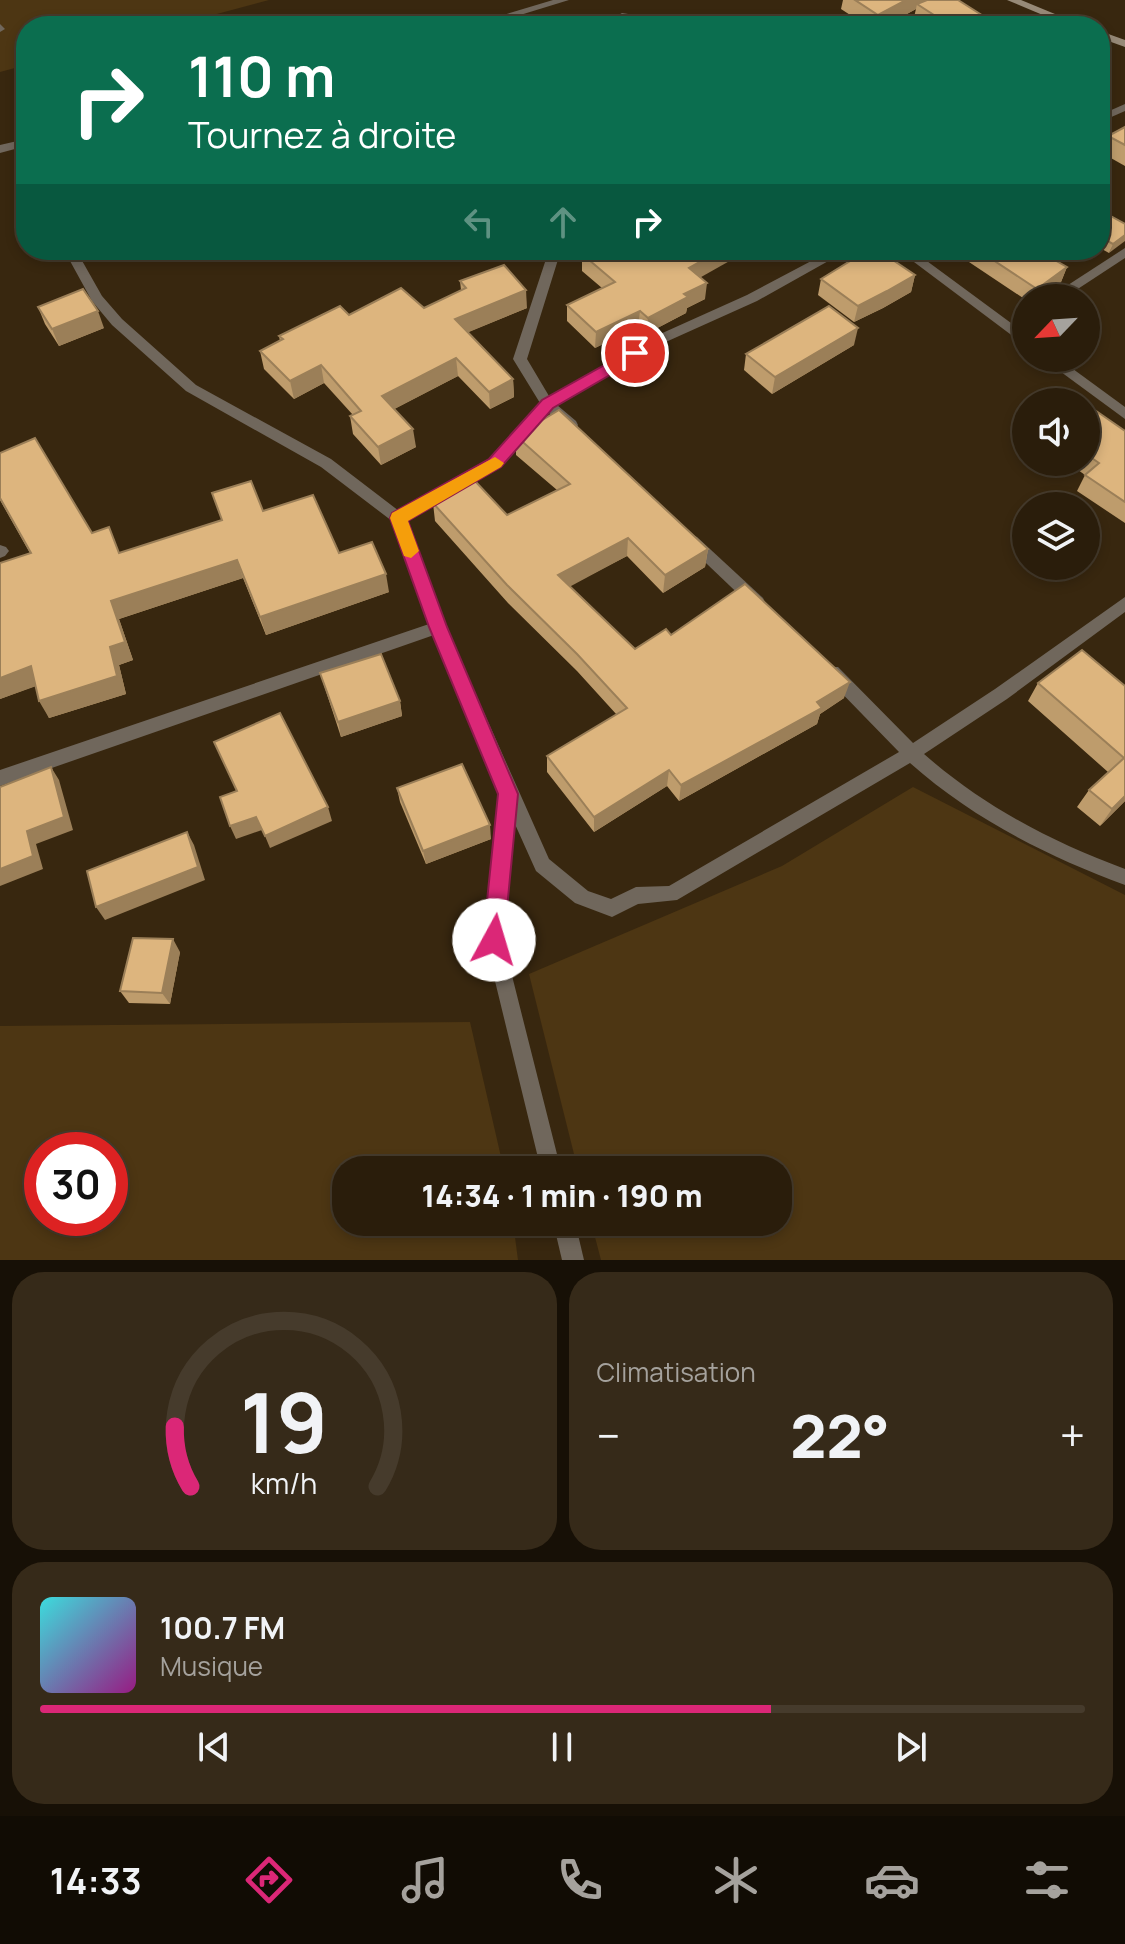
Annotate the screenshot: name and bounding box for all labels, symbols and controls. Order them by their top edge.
text: 110 m [188,37,335,114]
icon: right [56,48,160,152]
text: Tournez à droite [188,110,456,159]
icon: left [457,200,501,244]
icon: ahead [541,200,585,244]
icon: right [625,200,669,244]
north arrow [1012,284,1100,372]
map controls [1012,284,1100,580]
pin [601,319,669,387]
icon: arrive [613,331,657,375]
button: sound [1012,388,1100,476]
button: layers [1012,492,1100,580]
position arrow [452,898,536,982]
speed limit sign: 30 [24,1132,128,1236]
text: 14:34 · 1 min · 190 m [422,1175,702,1216]
text: Climatisation [597,1354,756,1390]
text: 19 [240,1364,328,1478]
text: 22° [790,1394,890,1476]
text: − [597,1405,620,1465]
text: + [1060,1405,1085,1465]
text: km/h [251,1464,317,1503]
text: 100.7 FM [160,1607,285,1648]
text: Musique [160,1648,263,1684]
icon: previous [192,1725,236,1769]
icon: pause [540,1725,584,1769]
icon: next [889,1725,933,1769]
icon: directions [241,1852,297,1908]
icon: music [397,1852,453,1908]
icon: phone [552,1852,608,1908]
icon: climate [708,1852,764,1908]
icon: car [864,1852,920,1908]
icon: filters [1019,1852,1075,1908]
text: 14:33 [50,1856,142,1905]

